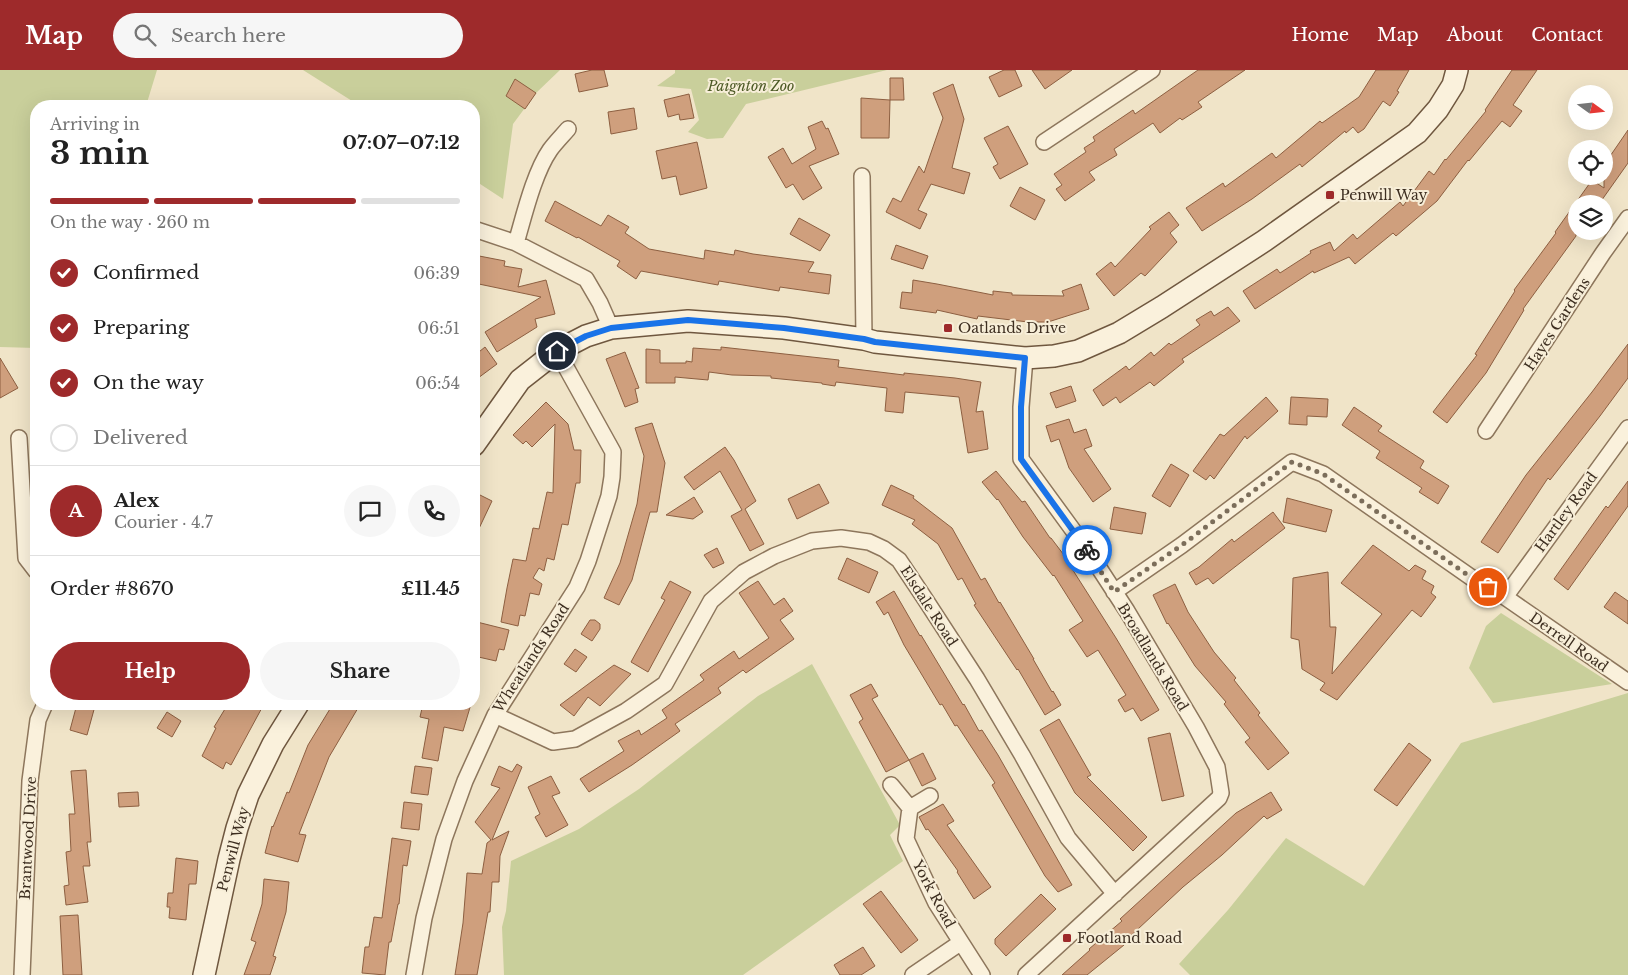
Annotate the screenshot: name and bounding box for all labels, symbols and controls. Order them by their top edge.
search box [113,13,463,58]
text: Map [25,21,83,50]
icon: search [131,21,159,49]
text: Search here [171,24,286,47]
text: Home [1291,24,1349,46]
text: Map [1377,24,1419,46]
text: About [1447,24,1503,46]
text: Contact [1531,24,1603,46]
park label: Paignton Zoo [707,77,794,95]
north arrow [1568,85,1612,130]
map controls [1568,85,1613,240]
text: Arriving in [50,114,140,134]
text: 07:07–07:12 [343,131,460,154]
text: 3 min [50,133,149,173]
button: locate [1568,140,1613,185]
place label: Penwill Way [1340,186,1428,204]
marker: Penwill Way [1324,189,1336,201]
button: layers [1568,195,1613,240]
text: On the way · 260 m [50,212,210,232]
icon: check [50,259,78,287]
text: Confirmed [93,261,199,284]
text: 06:39 [414,263,460,283]
street label: Hayes Gardens [1520,274,1594,374]
icon: check [50,314,78,342]
text: Preparing [93,316,189,339]
text: 06:51 [418,318,460,338]
place label: Oatlands Drive [958,319,1066,337]
marker: Oatlands Drive [942,322,954,334]
pin [536,330,578,372]
icon: home [543,337,571,365]
icon: check [50,369,78,397]
text: On the way [93,371,204,394]
text: 06:54 [415,373,460,393]
text: Delivered [93,426,188,449]
street label: Hartley Road [1531,468,1601,556]
button: chat [344,485,396,537]
button: phone [408,485,460,537]
text: Alex [114,489,159,512]
text: A [68,499,84,522]
text: Courier · 4.7 [114,512,213,532]
courier [1062,525,1112,575]
icon: bike [1073,536,1101,564]
street label: Elsdale Road [896,562,962,650]
pin [1467,566,1509,608]
icon: bag [1474,573,1502,601]
text: Order #8670 [50,577,174,600]
text: £11.45 [401,577,460,600]
street label: Wheatlands Road [488,600,573,717]
street label: Broadlands Road [1114,600,1193,715]
street label: Derrell Road [1526,608,1612,676]
button: Help [50,642,250,700]
button: Share [260,642,460,700]
street label: Brantwood Drive [16,776,40,900]
street label: Penwill Way [213,804,253,894]
street label: York Road [908,856,960,932]
place label: Footland Road [1077,929,1183,947]
marker: Footland Road [1061,932,1073,944]

